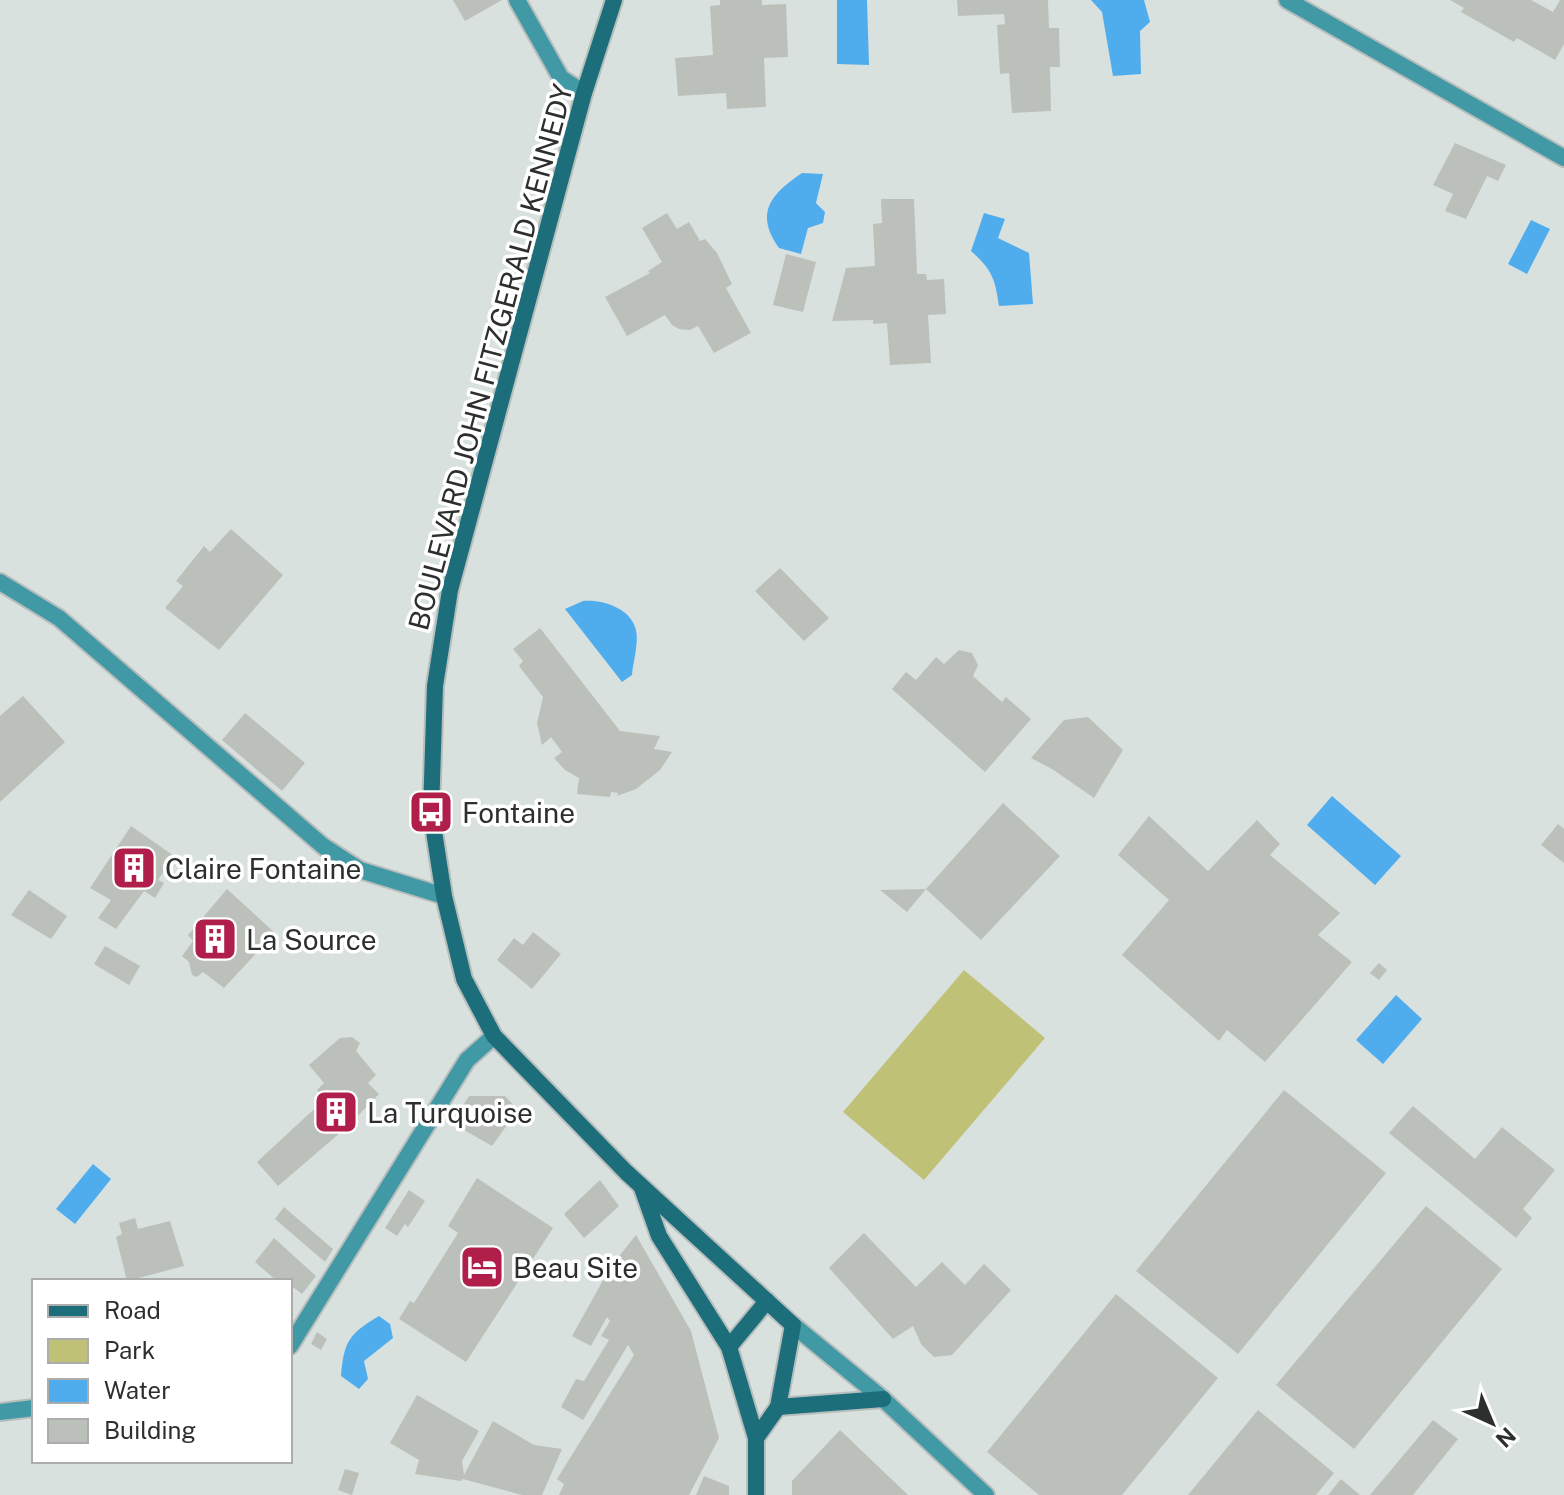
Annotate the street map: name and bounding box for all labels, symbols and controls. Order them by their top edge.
street label: BOULEVARD JOHN FITZGERALD KENNEDY [401,80,579,634]
bus stop icon: Fontaine [407,788,455,836]
place label: Fontaine [462,796,575,829]
building icon: Claire Fontaine [110,844,158,892]
place label: Claire Fontaine [165,852,361,885]
building icon: La Source [191,915,239,963]
place label: La Source [246,923,377,956]
building icon: La Turquoise [312,1088,360,1136]
place label: La Turquoise [367,1096,533,1129]
hotel icon: Beau Site [458,1243,506,1291]
place label: Beau Site [513,1251,638,1284]
legend [32,1279,292,1463]
text: Road [104,1296,161,1324]
text: Park [104,1336,155,1364]
text: Water [104,1376,171,1404]
north arrow [1452,1383,1532,1463]
text: Building [104,1416,196,1444]
text: N [1491,1422,1521,1453]

